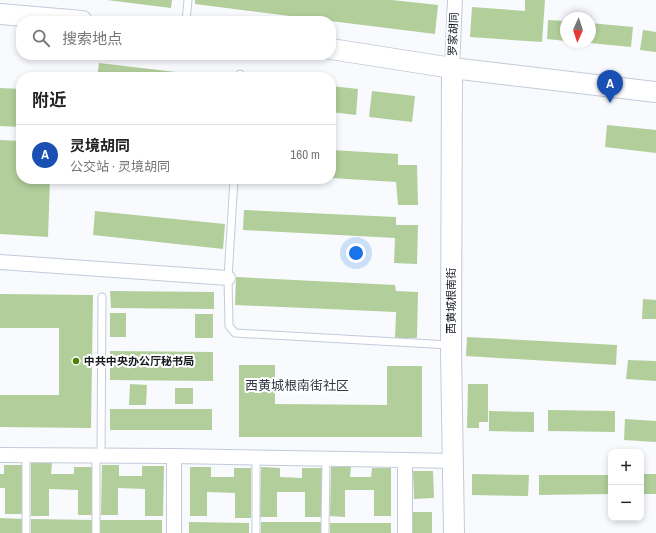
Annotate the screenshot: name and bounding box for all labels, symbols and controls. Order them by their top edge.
street label: 罗家胡同 [445,12,461,56]
north arrow [560,12,596,48]
search box [16,16,336,60]
icon: search [30,27,52,49]
text: 搜索地点 [62,28,122,49]
pin: A [597,70,623,103]
text: 附近 [32,88,66,111]
text: 灵境胡同 [70,135,130,156]
text: A [41,146,49,163]
text: 160 m [290,146,320,163]
text: 公交站 · 灵境胡同 [70,158,170,175]
your location [346,243,366,263]
street label: 西黄城根南街 [444,268,458,334]
place label: 中共中央办公厅秘书局 [84,354,194,368]
marker: 中共中央办公厅秘书局 [71,356,81,366]
district label: 西黄城根南街社区 [245,377,349,394]
map controls [608,449,644,521]
button: + [608,449,644,485]
button: − [608,485,644,521]

